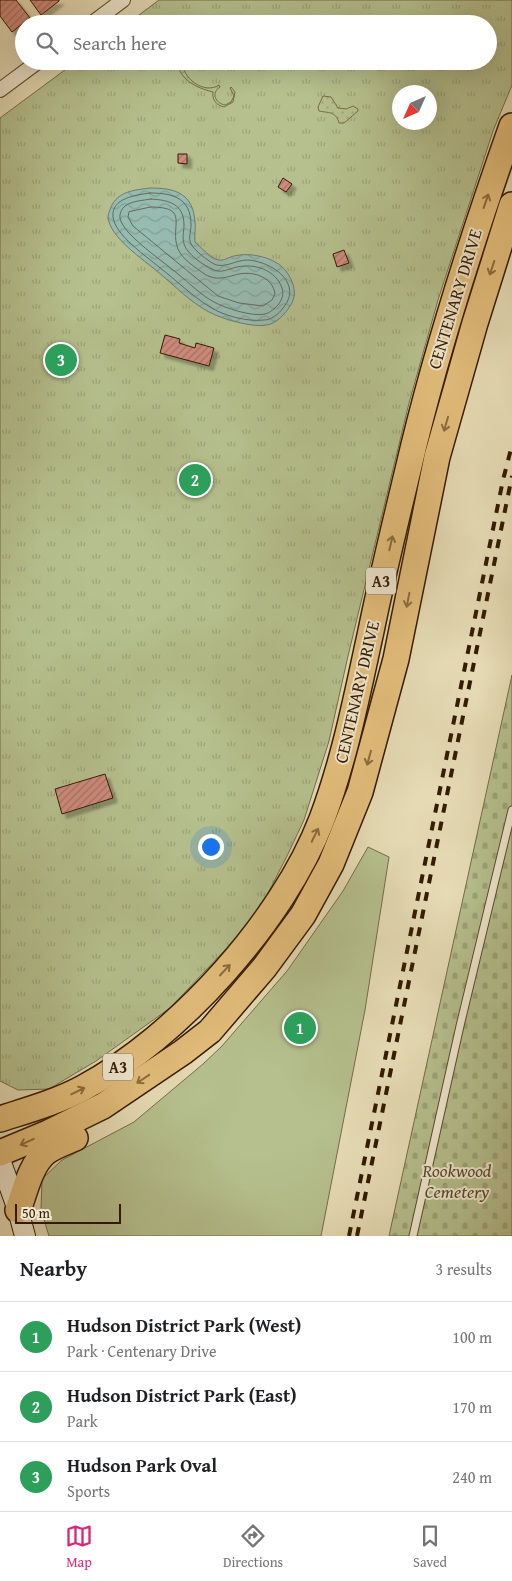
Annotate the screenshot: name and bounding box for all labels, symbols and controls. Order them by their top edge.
search box [15,15,497,70]
icon: search [33,29,61,57]
text: Search here [73,29,167,57]
north arrow [392,85,437,130]
one-way arrow [482,194,491,209]
street label: CENTENARY DRIVE [420,225,489,372]
one-way arrow [487,260,496,275]
pin: 3 [45,341,77,379]
one-way arrow [441,416,450,432]
pin: 2 [179,461,211,499]
one-way arrow [387,535,396,551]
road number: A3 [366,568,396,594]
one-way arrow [403,591,412,607]
street label: CENTENARY DRIVE [327,618,386,766]
one-way arrow [364,749,374,765]
one-way arrow [310,828,320,843]
your location [198,834,224,860]
one-way arrow [219,963,231,976]
pin: 1 [284,1009,316,1047]
road number: A3 [103,1054,133,1080]
one-way arrow [136,1074,150,1084]
one-way arrow [70,1085,85,1095]
one-way arrow [20,1138,35,1147]
park label: Rookwood Cemetery [421,1157,492,1205]
scale bar [15,1201,121,1224]
text: 50 m [22,1203,50,1223]
text: Nearby [20,1253,87,1284]
text: 3 results [435,1257,492,1281]
text: Hudson District Park (West) [67,1311,301,1339]
text: 1 [32,1325,40,1349]
text: 100 m [452,1325,492,1349]
text: Park · Centenary Drive [67,1339,216,1363]
text: Hudson District Park (East) [67,1381,297,1409]
text: 2 [32,1395,40,1419]
text: 170 m [452,1395,492,1419]
text: Park [67,1409,98,1433]
text: Hudson Park Oval [67,1451,217,1479]
text: 3 [32,1465,40,1489]
text: 240 m [452,1465,492,1489]
text: Sports [67,1479,110,1503]
tab: Map [65,1522,93,1572]
tab: Directions [223,1522,283,1572]
tab: Saved [413,1522,447,1572]

